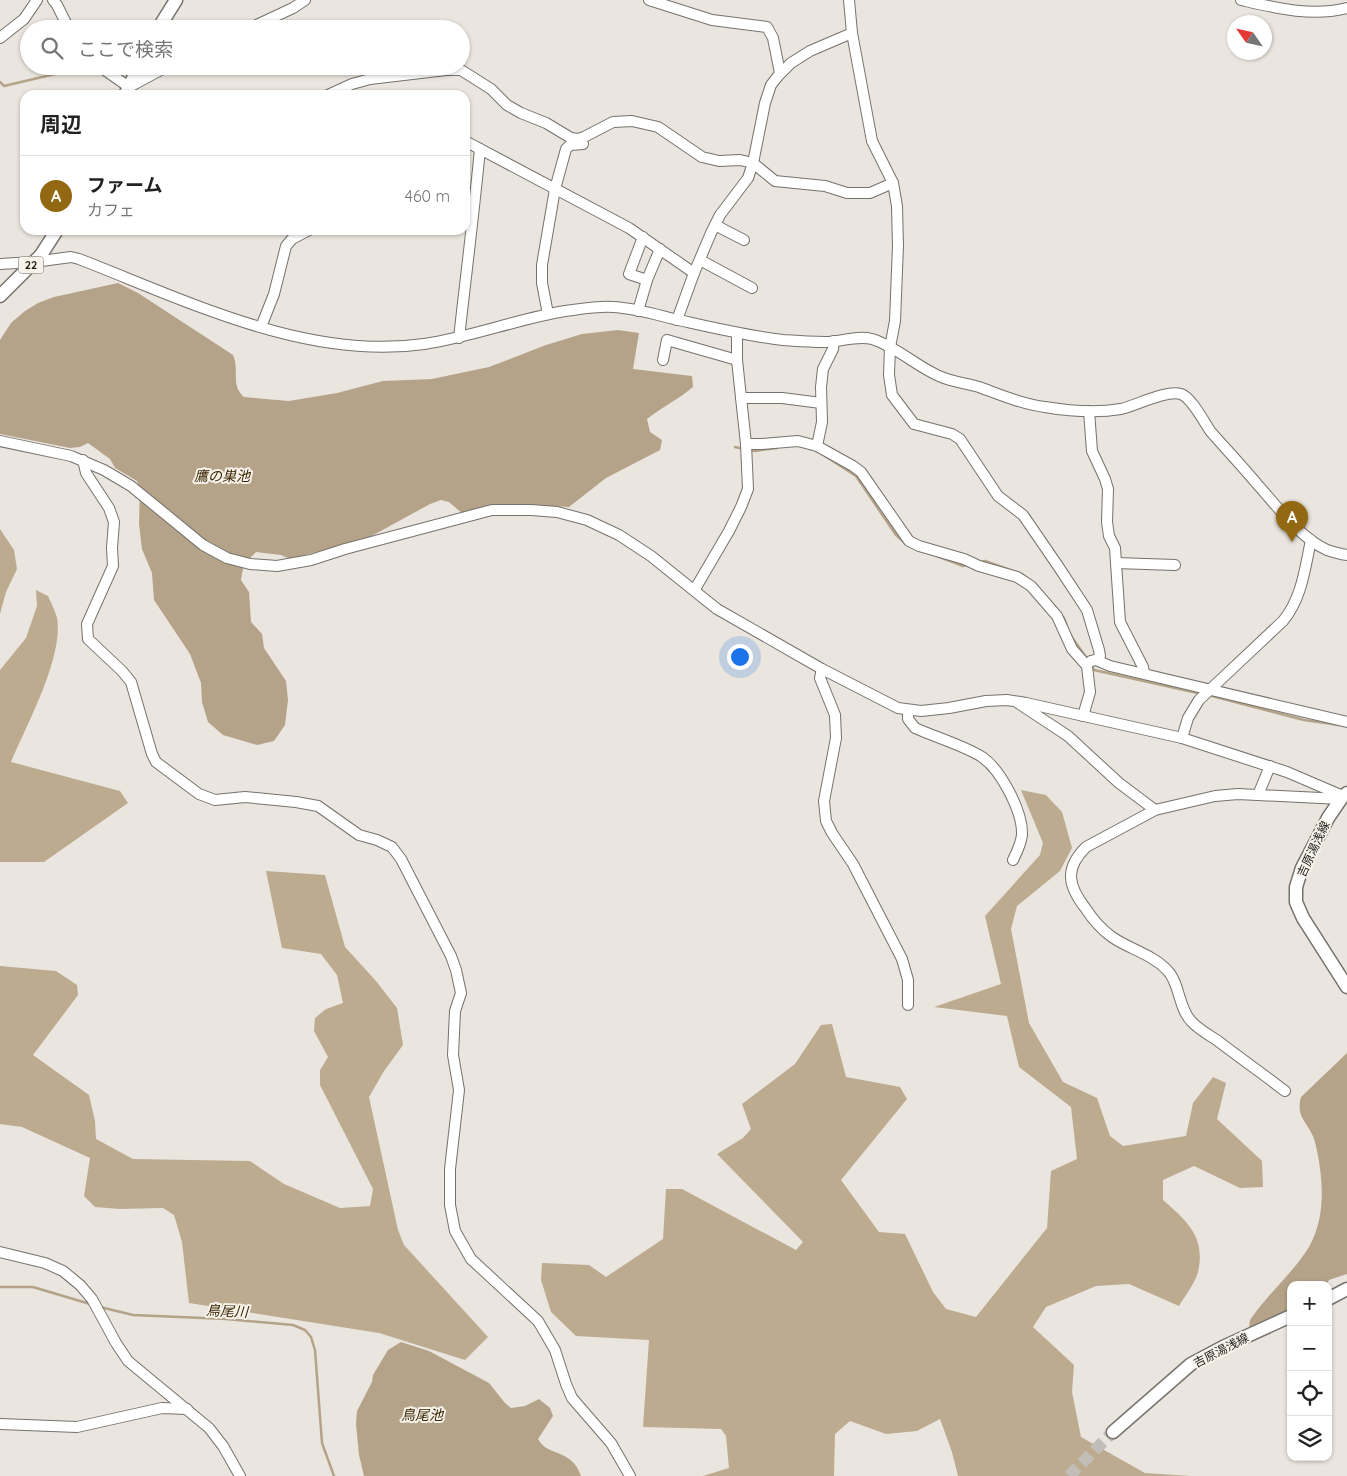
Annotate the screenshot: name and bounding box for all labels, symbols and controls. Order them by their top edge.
north arrow [1227,15,1272,60]
search box [20,20,470,75]
icon: search [38,34,66,62]
text: ここで検索 [78,37,173,61]
text: 周辺 [40,111,82,137]
text: ファーム [87,173,162,197]
text: A [51,186,61,206]
text: 460 m [404,186,450,206]
text: カフェ [87,200,135,220]
road number: 22 [18,256,44,274]
water label: 鷹の巣池 [194,467,252,485]
pin: A [1276,501,1308,542]
your location [727,644,753,670]
street label: 吉原湯浅線 [1294,819,1332,879]
map controls [1287,1281,1332,1461]
button: + [1287,1281,1332,1326]
water label: 鳥尾川 [206,1301,250,1321]
button: − [1287,1326,1332,1371]
street label: 吉原湯浅線 [1191,1330,1251,1370]
button: locate [1287,1371,1332,1416]
water label: 鳥尾池 [401,1406,445,1424]
button: layers [1287,1416,1332,1461]

